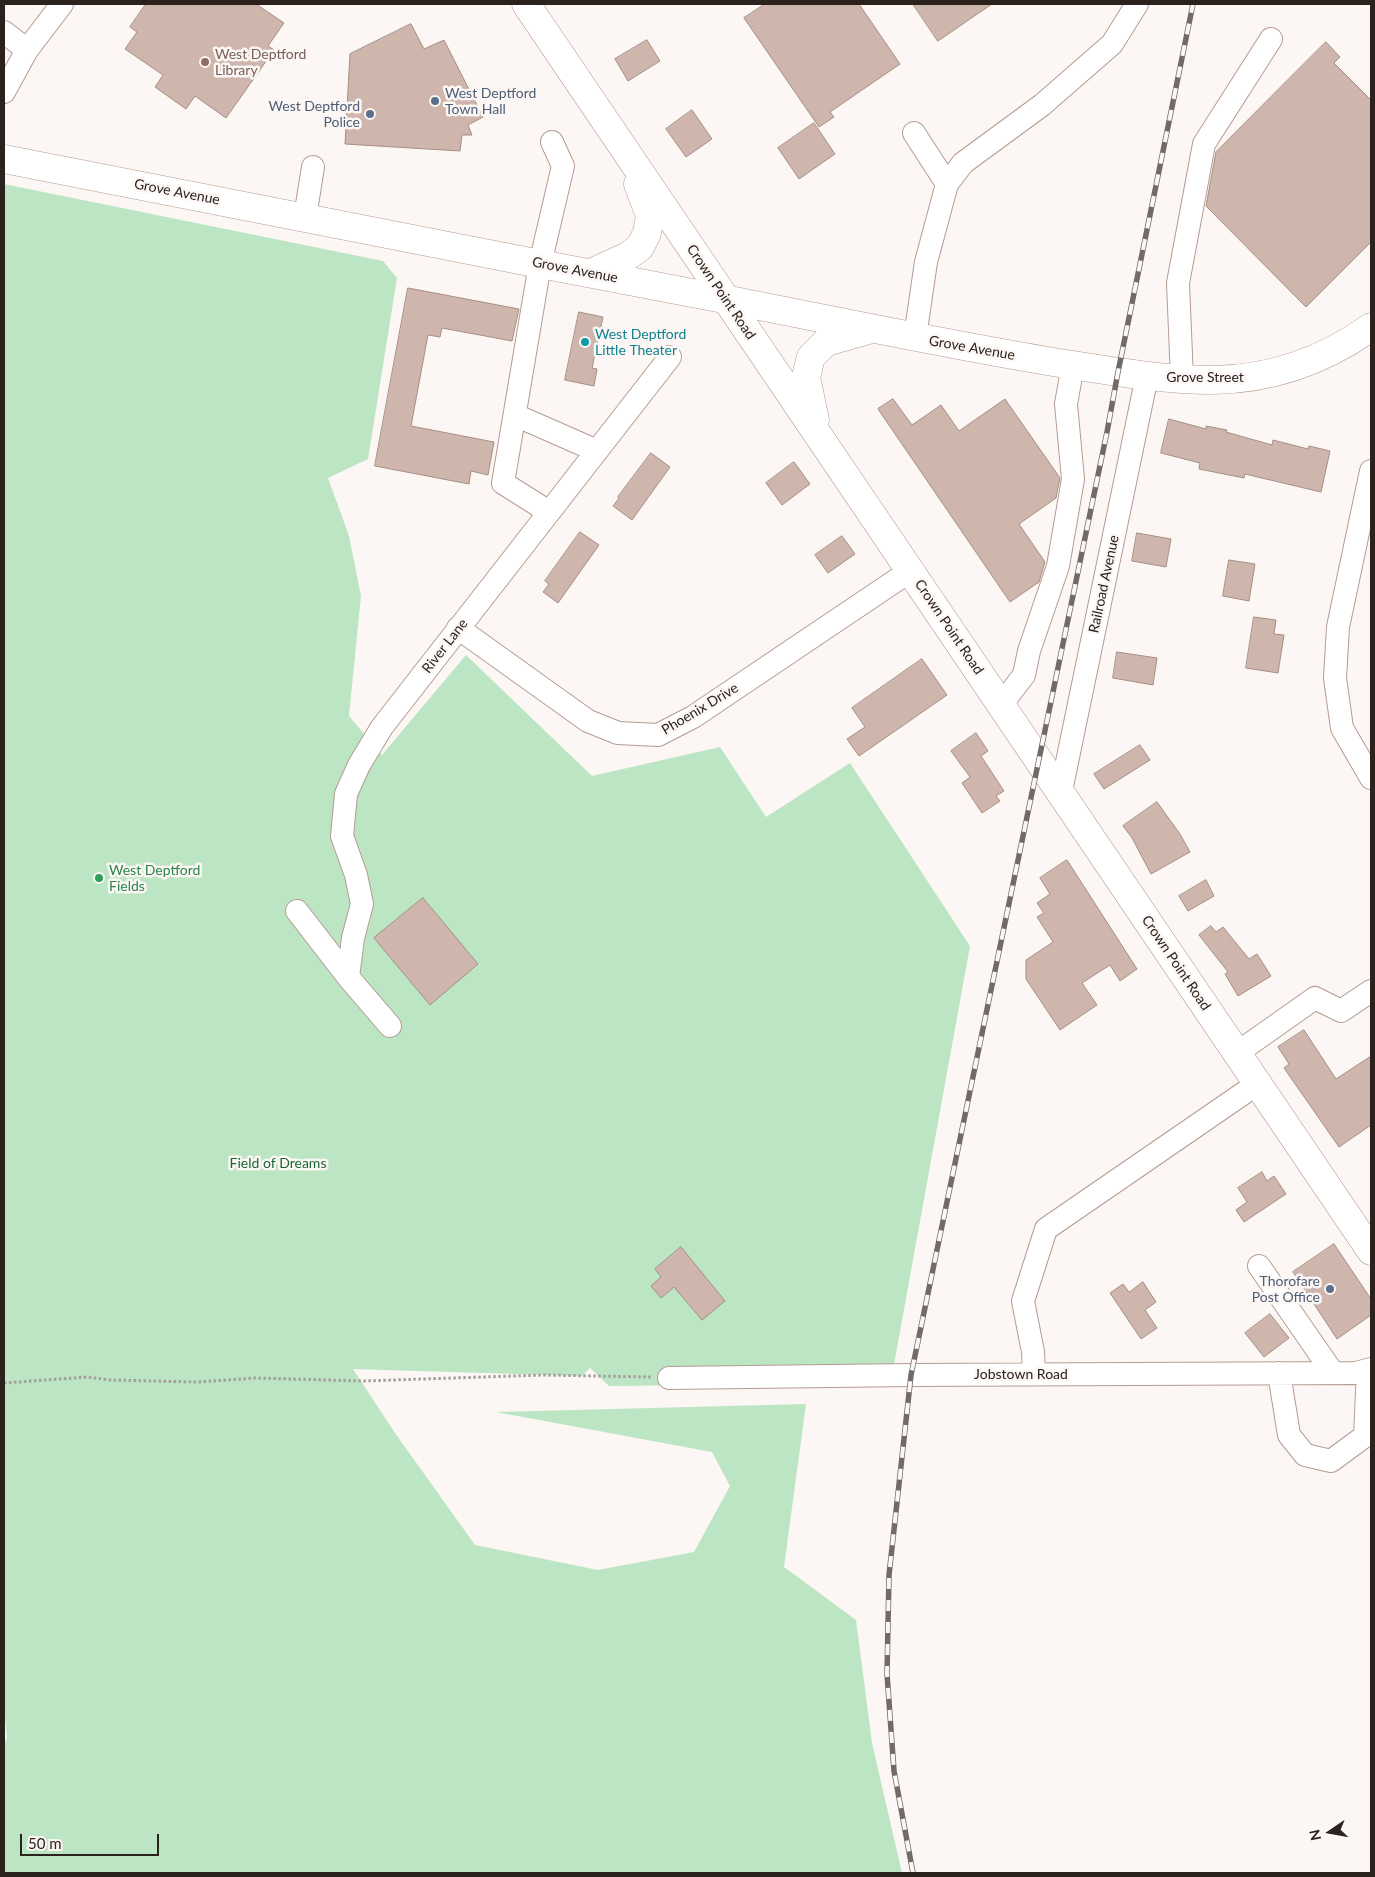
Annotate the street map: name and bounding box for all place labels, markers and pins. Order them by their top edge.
place label: West Deptford Library [215,46,306,78]
marker: West Deptford Library [199,56,211,68]
place label: West Deptford Town Hall [445,85,536,118]
marker: West Deptford Town Hall [429,95,441,107]
place label: West Deptford Police [269,98,360,130]
marker: West Deptford Police [364,108,376,120]
place label: West Deptford Little Theater [595,326,686,358]
marker: West Deptford Little Theater [579,336,591,348]
place label: West Deptford Fields [109,862,200,894]
marker: West Deptford Fields [93,872,105,884]
place label: Thorofare Post Office [1252,1273,1320,1305]
marker: Thorofare Post Office [1324,1283,1336,1295]

